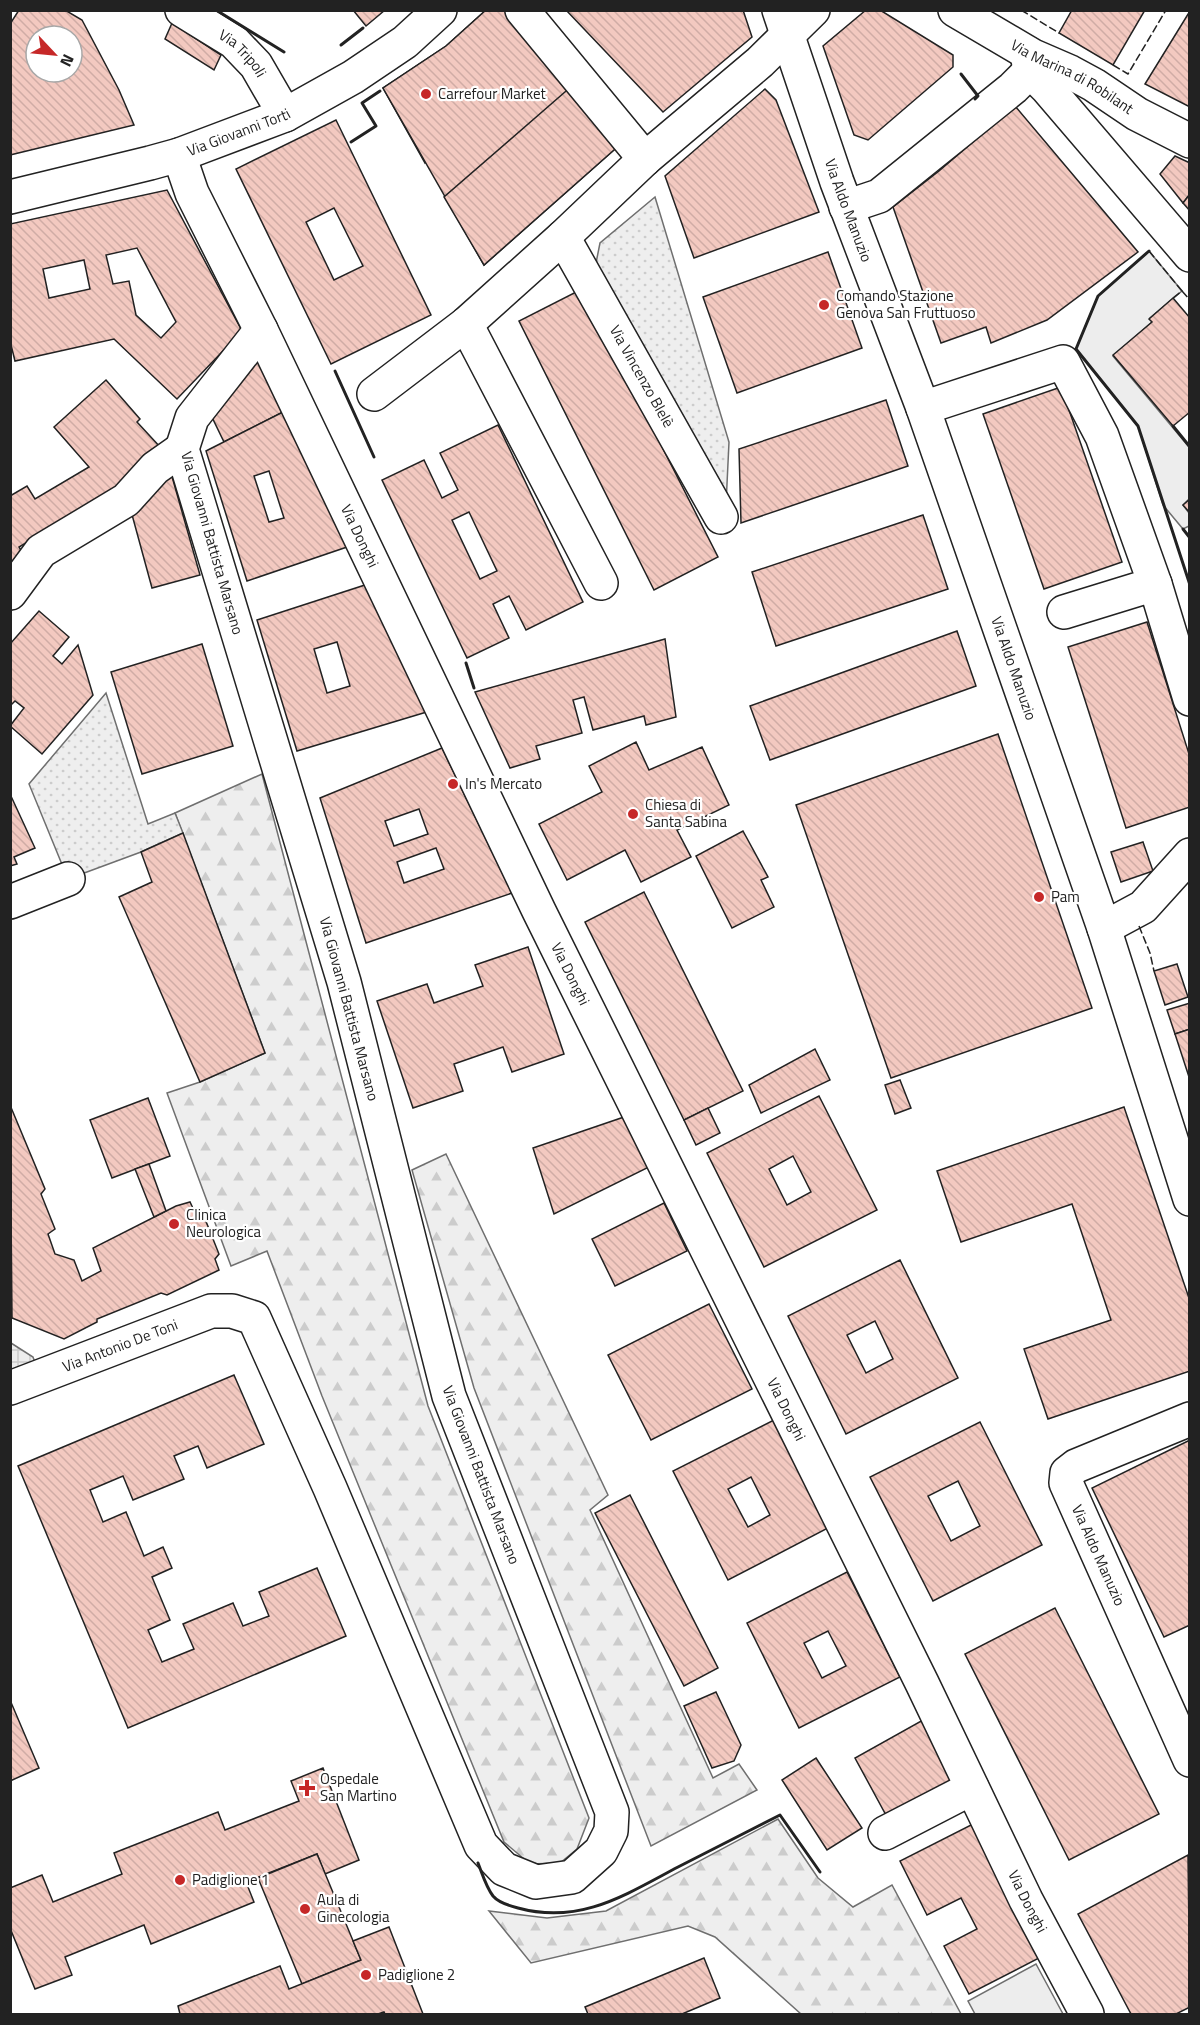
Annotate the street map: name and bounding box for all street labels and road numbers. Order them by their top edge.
street label: Via Tripoli [214,23,273,81]
street label: Via Marina di Robilant [1007,33,1139,120]
street label: Via Giovanni Torti [184,102,295,162]
street label: Via Aldo Manuzio [819,156,878,265]
street label: Via Vincenzo Blelè [604,321,680,432]
street label: Via Giovanni Battista Marsano [175,448,250,637]
street label: Via Donghi [335,500,385,571]
street label: Via Aldo Manuzio [985,613,1043,723]
street label: Via Giovanni Battista Marsano [314,914,385,1104]
street label: Via Donghi [545,938,596,1009]
street label: Via Antonio De Toni [59,1313,181,1378]
street label: Via Donghi [761,1374,812,1445]
street label: Via Giovanni Battista Marsano [437,1382,526,1568]
street label: Via Aldo Manuzio [1066,1501,1132,1609]
street label: Via Donghi [1002,1866,1053,1937]

